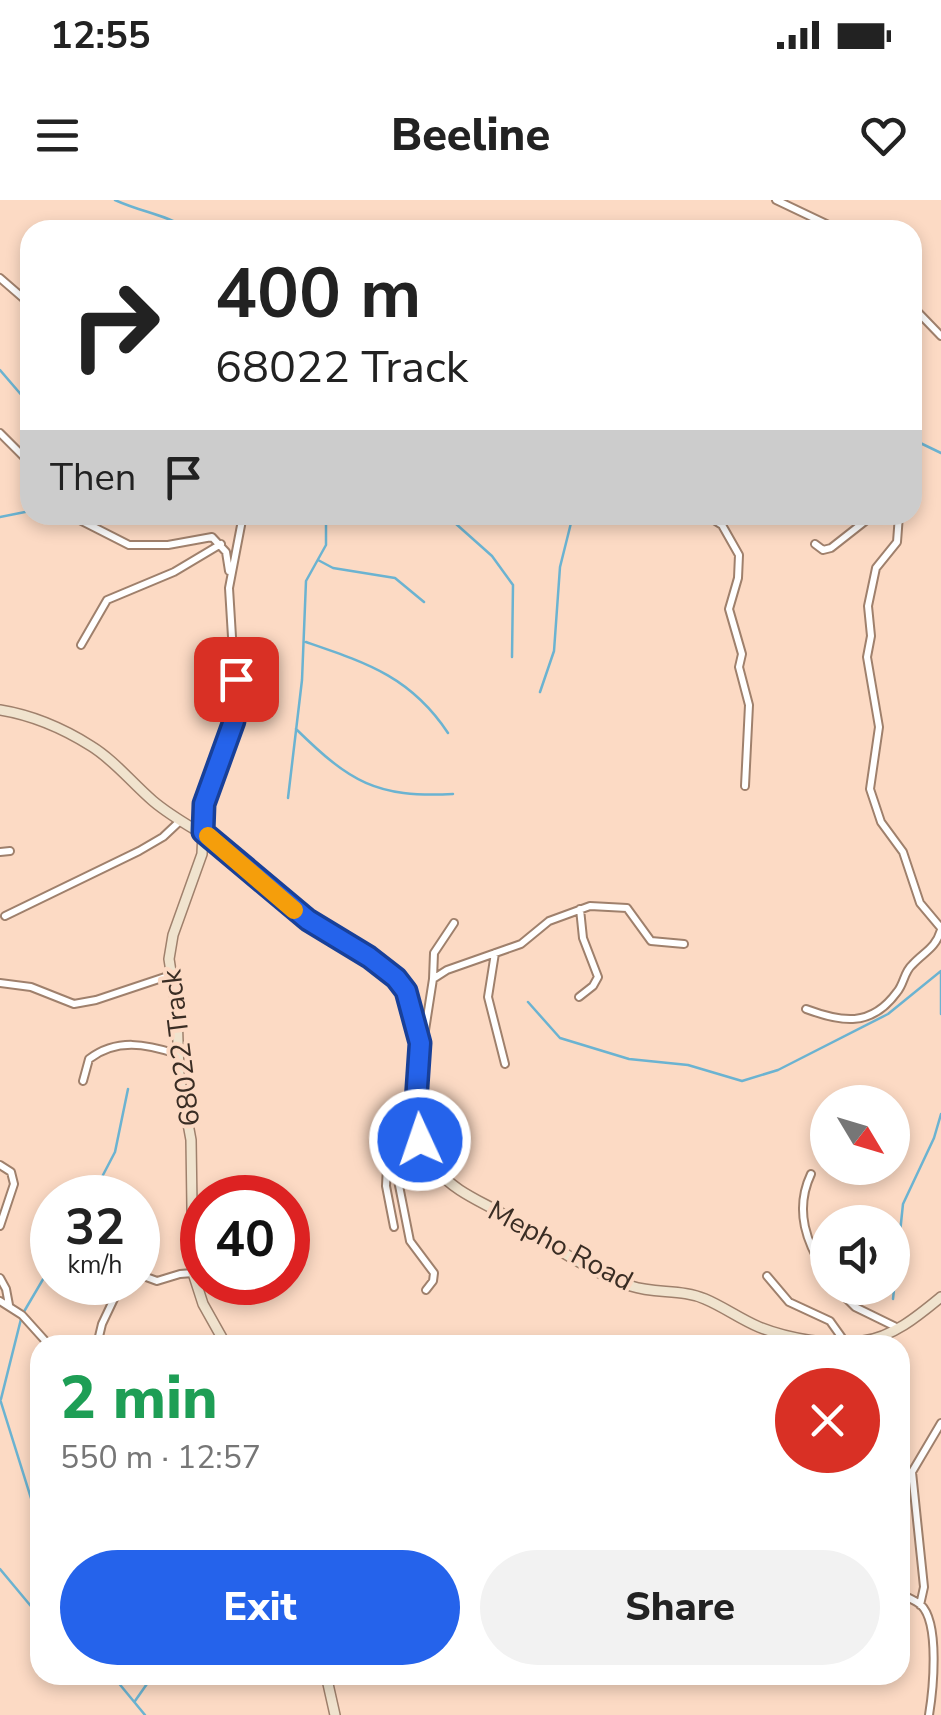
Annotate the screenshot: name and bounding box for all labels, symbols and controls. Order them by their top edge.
text: 12:55 [50,10,151,61]
text: Beeline [391,105,550,166]
icon: menu [30,108,85,163]
icon: heart [856,108,911,163]
text: 400 m [215,246,421,342]
icon: right [50,260,180,390]
text: 68022 Track [215,337,468,398]
icon: arrive [156,450,211,505]
text: Then [50,452,136,503]
pin [194,637,279,722]
icon: arrive [209,652,264,707]
street label: 68022 Track [152,966,209,1128]
north arrow [810,1085,910,1185]
map controls [810,1085,910,1305]
position arrow [368,1088,472,1192]
speed limit sign: 40 [180,1175,310,1305]
street label: Mepho Road [481,1192,640,1300]
text: 32 [65,1193,125,1262]
button: sound [810,1205,910,1305]
text: km/h [67,1248,123,1282]
text: 2 min [60,1357,218,1439]
button: close [775,1368,880,1473]
text: 550 m · 12:57 [60,1436,261,1479]
button: Exit [60,1550,460,1665]
button: Share [480,1550,880,1665]

